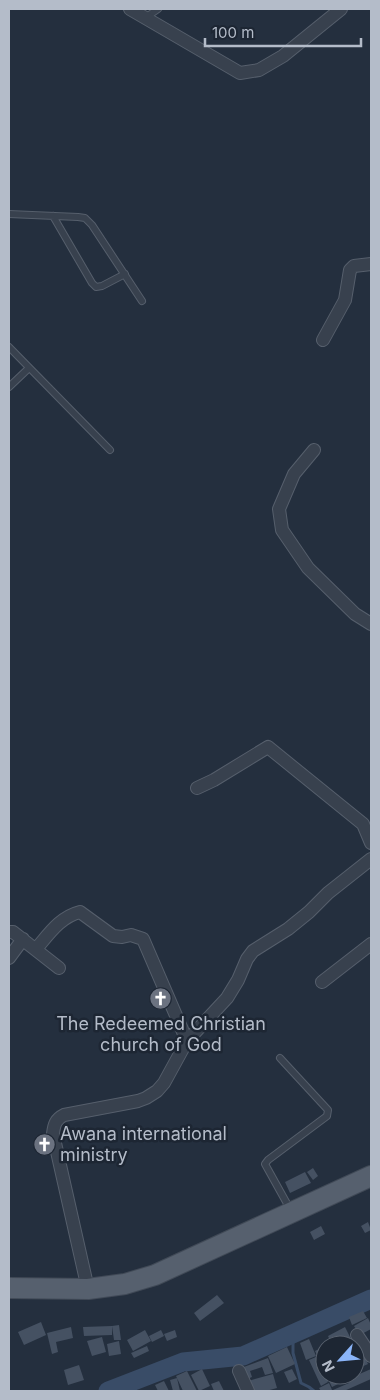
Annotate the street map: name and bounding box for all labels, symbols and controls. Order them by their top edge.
scale bar [205,15,361,47]
text: 100 m [212,23,254,42]
church icon: The Redeemed Christian church of God [149,987,173,1011]
place label: The Redeemed Christian church of God [56,1013,266,1055]
place label: Awana international ministry [60,1123,227,1165]
church icon: Awana international ministry [32,1132,56,1156]
north arrow [315,1335,365,1385]
text: N [318,1358,338,1375]

